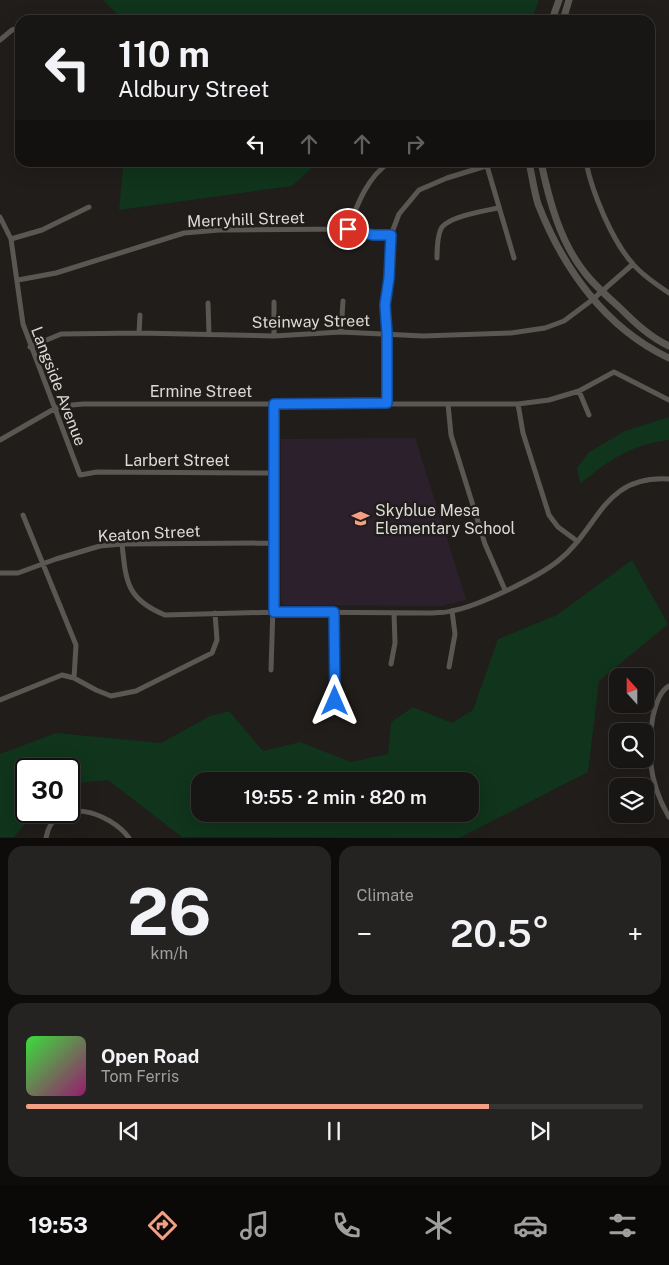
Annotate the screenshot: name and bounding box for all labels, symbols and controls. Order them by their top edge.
text: 110 m [118,34,210,75]
icon: left [35,35,100,100]
text: Aldbury Street [118,76,269,102]
icon: left [242,130,270,158]
icon: ahead [295,130,323,158]
icon: ahead [348,130,376,158]
icon: right [401,130,429,158]
street label: Merryhill Street [187,208,305,231]
pin [327,208,369,250]
icon: arrive [334,215,362,243]
street label: Steinway Street [252,311,370,332]
street label: Langside Avenue [27,324,90,448]
street label: Ermine Street [150,382,252,401]
street label: Larbert Street [124,451,230,470]
place label: Skyblue Mesa Elementary School [375,501,516,538]
school or university icon: Skyblue Mesa Elementary School [351,509,371,529]
street label: Keaton Street [97,521,201,546]
north arrow [609,668,654,712]
map controls [609,668,654,823]
position arrow [308,674,360,726]
button: search [609,723,654,768]
speed limit sign: 30 [15,758,80,823]
button: layers [609,778,654,823]
text: 19:55 · 2 min · 820 m [243,786,427,808]
text: 26 [127,873,211,950]
text: Climate [357,886,414,905]
text: 20.5° [450,911,550,956]
text: − [357,917,372,950]
text: + [627,917,643,950]
text: km/h [150,944,188,963]
text: Open Road [101,1045,199,1067]
text: Tom Ferris [101,1067,179,1086]
icon: previous [115,1117,143,1145]
icon: pause [320,1117,348,1145]
icon: next [526,1117,554,1145]
icon: directions [145,1208,180,1243]
icon: music [237,1208,272,1243]
icon: phone [329,1208,364,1243]
icon: climate [421,1208,456,1243]
icon: car [513,1208,548,1243]
icon: filters [605,1208,640,1243]
text: 19:53 [29,1212,88,1238]

